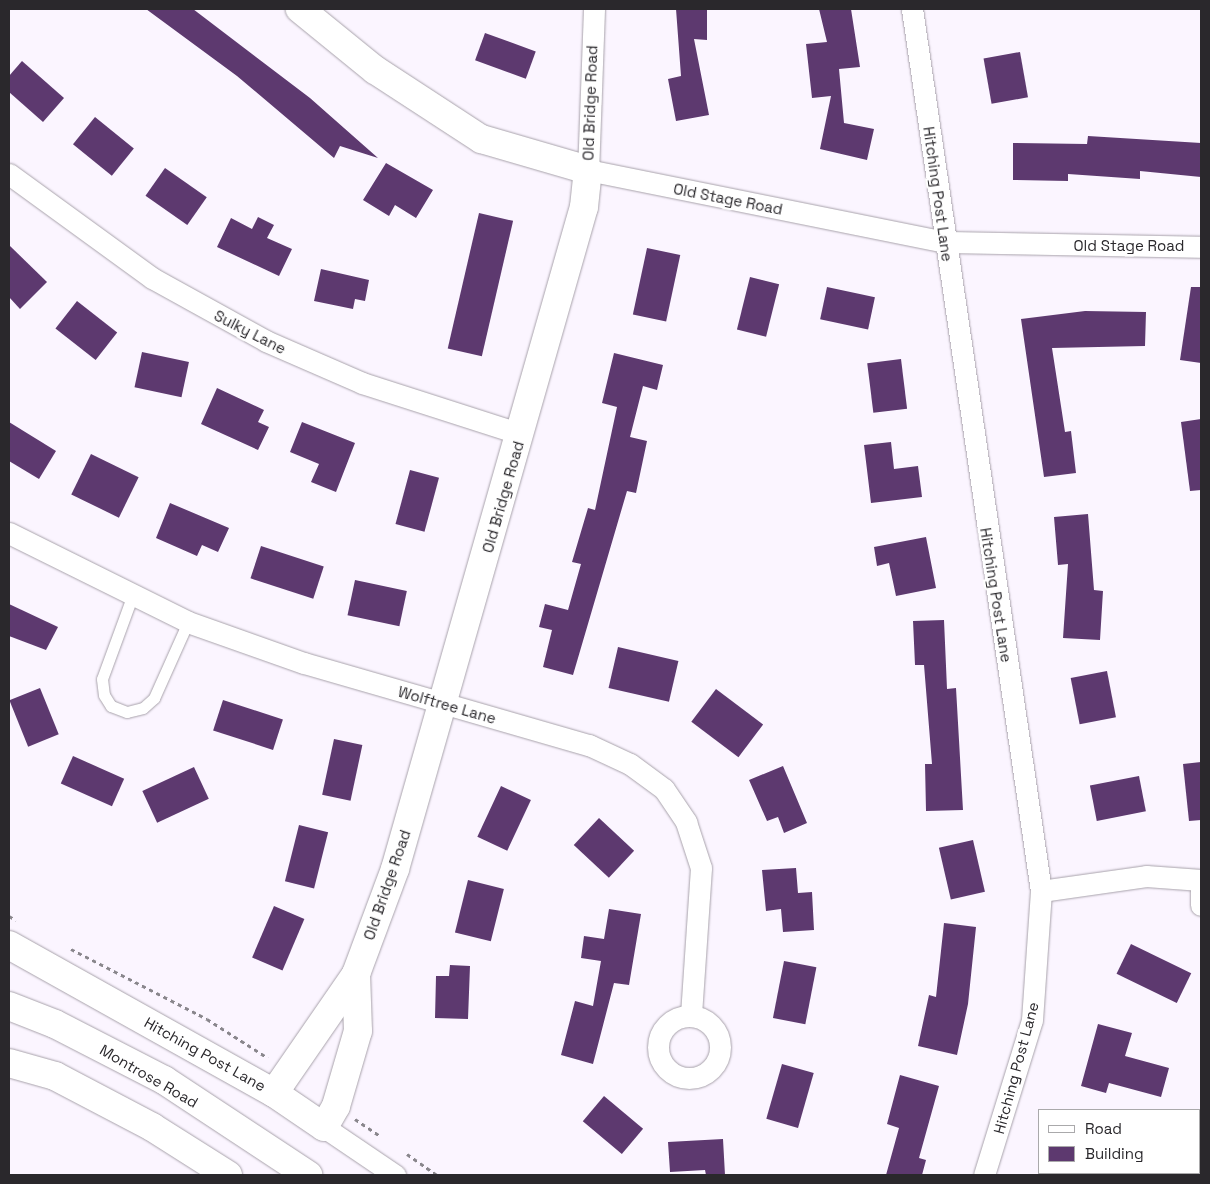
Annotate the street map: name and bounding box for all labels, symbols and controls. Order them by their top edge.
street label: Old Bridge Road [579,45,601,161]
street label: Hitching Post Lane [920,125,956,263]
street label: Old Stage Road [672,180,784,218]
street label: Old Stage Road [1074,237,1184,255]
street label: Sulky Lane [211,306,289,358]
street label: Old Bridge Road [478,439,528,555]
street label: Hitching Post Lane [976,526,1016,664]
street label: Wolftree Lane [396,682,498,728]
street label: Old Bridge Road [360,828,414,942]
street label: Hitching Post Lane [990,1000,1042,1136]
street label: Hitching Post Lane [141,1013,269,1095]
street label: Montrose Road [97,1041,201,1111]
legend [1038,1109,1200,1174]
text: Road [1085,1119,1122,1138]
text: Building [1085,1144,1144,1163]

